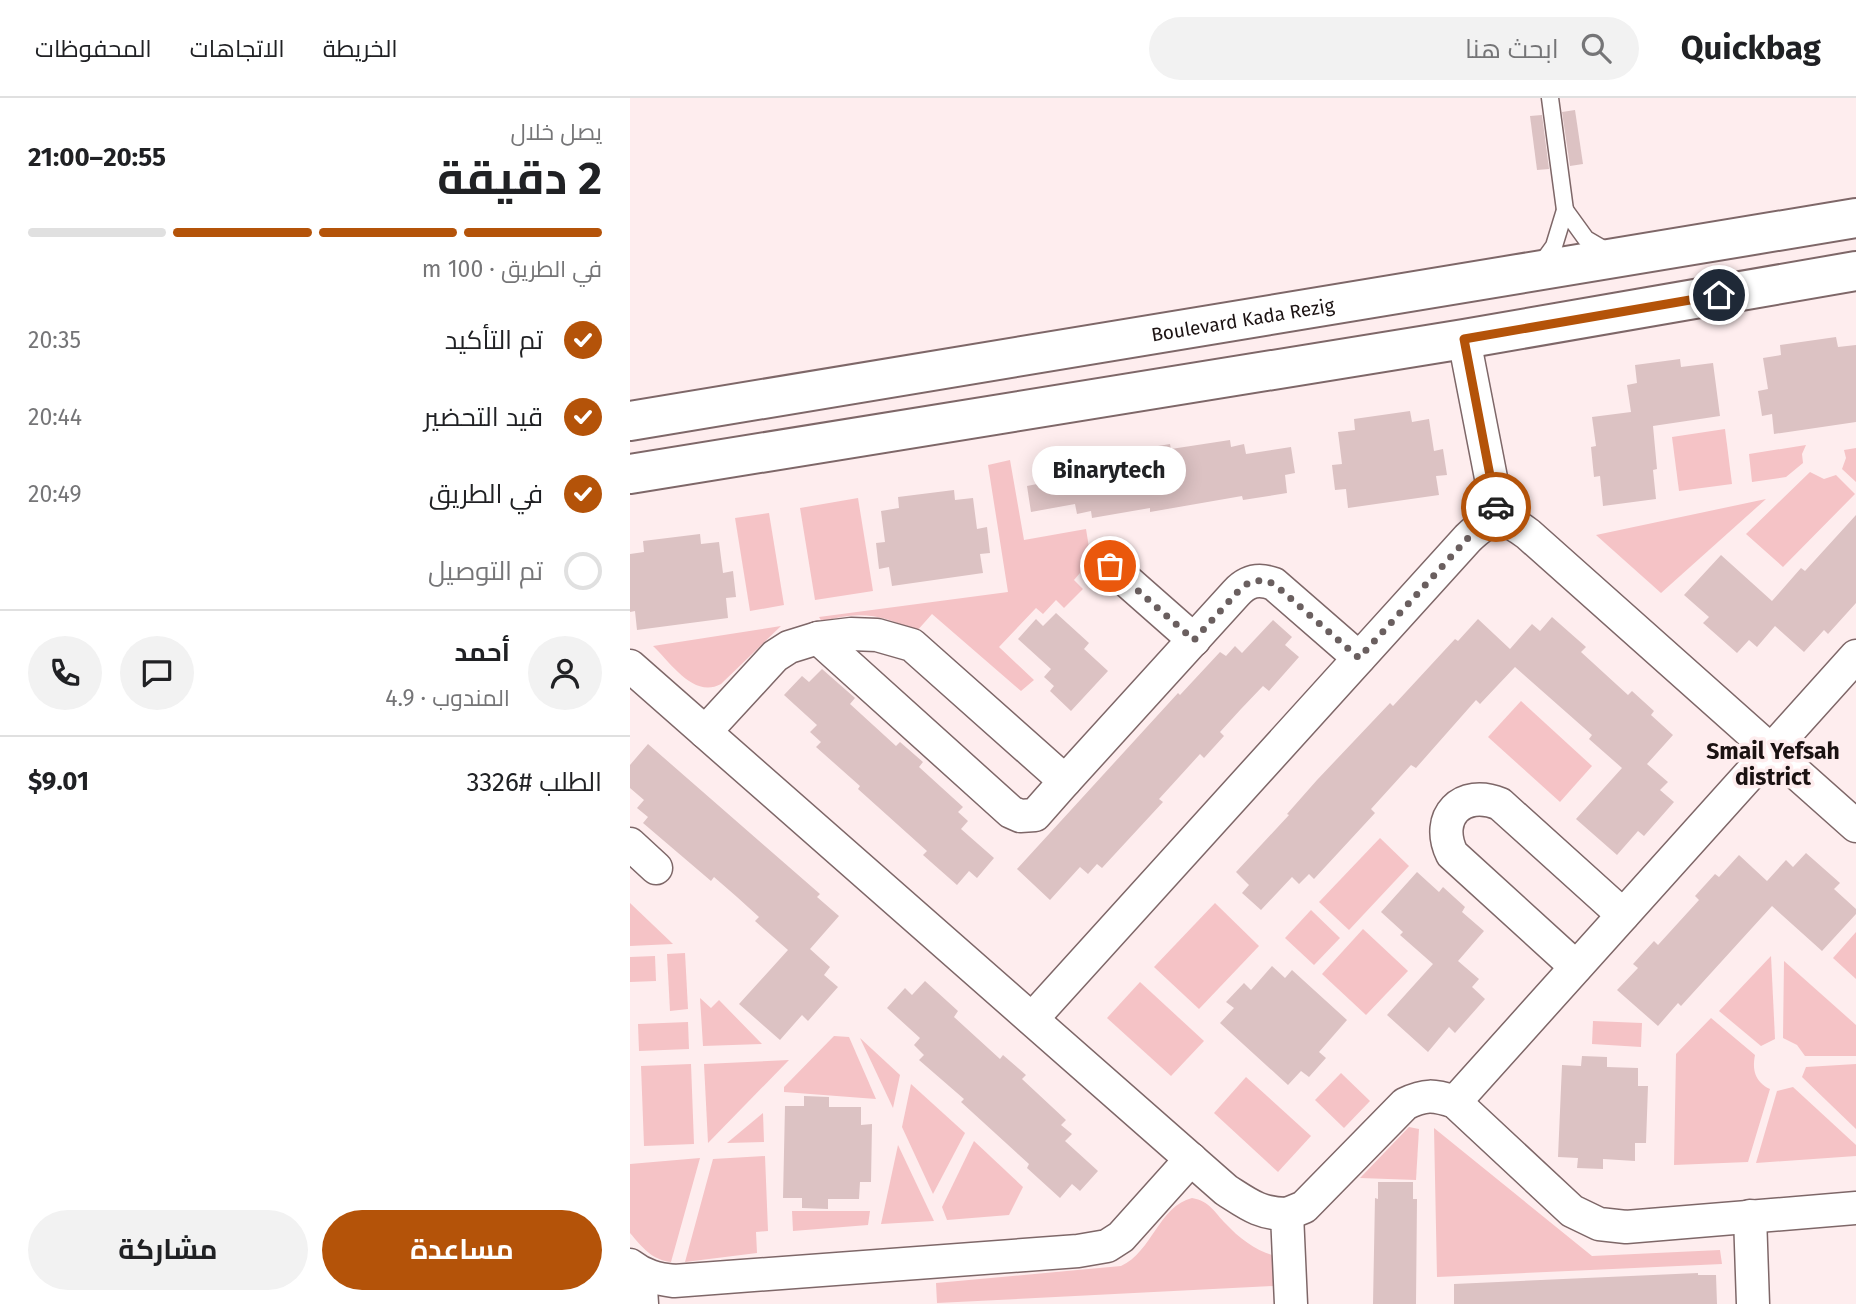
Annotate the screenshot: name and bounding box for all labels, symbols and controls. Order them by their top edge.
search box [1149,17,1639,80]
text: Quickbag [1681,28,1821,68]
icon: search [1577,29,1615,67]
text: ابحث هنا [1465,34,1559,65]
text: المحفوظات [35,35,152,63]
text: الاتجاهات [190,35,285,63]
text: الخريطة [323,35,398,63]
text: يصل خلال [511,118,602,146]
text: 20:55–21:00 [28,142,166,173]
text: 2 دقيقة [437,151,602,206]
text: في الطريق · 100 m [422,255,602,283]
pin [1689,265,1749,325]
icon: home [1700,276,1738,314]
street label: Boulevard Kada Rezig [1149,293,1336,346]
icon: check [564,321,602,359]
text: تم التأكيد [445,325,543,356]
text: 20:35 [28,326,81,354]
icon: check [564,398,602,436]
text: قيد التحضير [424,402,543,433]
text: 20:44 [28,403,82,431]
callout: Binarytech [1033,447,1187,496]
text: Binarytech [1052,456,1166,484]
courier [1461,472,1531,542]
icon: check [564,475,602,513]
text: في الطريق [429,479,543,510]
text: 20:49 [28,480,81,508]
icon: car [1477,488,1515,526]
pin [1080,536,1140,596]
icon: bag [1091,547,1129,585]
text: تم التوصيل [428,556,543,587]
button: phone [28,636,102,710]
button: chat [120,636,194,710]
button: person [528,636,602,710]
text: أحمد [454,637,510,668]
text: المندوب · 4.9 [385,684,510,712]
district label: Smail Yefsah district [1706,737,1840,791]
text: $9.01 [28,766,89,797]
text: الطلب #3326 [466,767,602,798]
button: مشاركة [28,1210,308,1290]
button: مساعدة [322,1210,602,1290]

